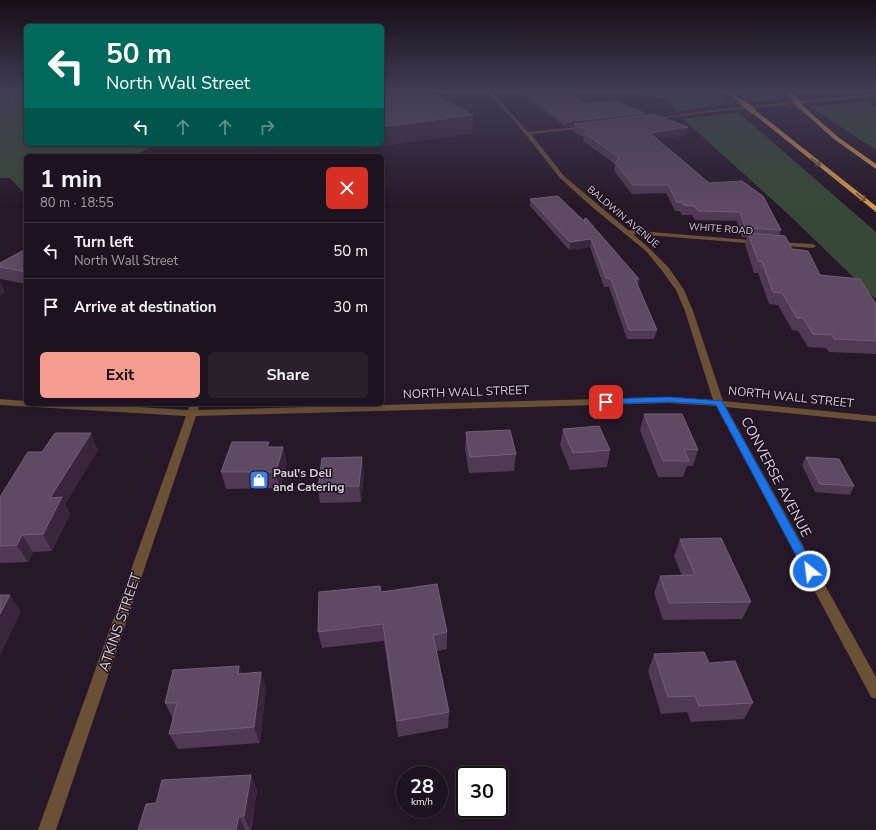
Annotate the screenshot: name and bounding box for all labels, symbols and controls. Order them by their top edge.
text: 50 m [106,35,172,73]
icon: left [40,40,92,92]
text: North Wall Street [106,71,250,95]
icon: left [130,116,152,138]
icon: ahead [172,116,194,138]
icon: ahead [214,116,236,138]
icon: right [256,116,278,138]
one-way arrow [811,157,822,166]
text: 1 min [40,163,102,195]
button: close [326,167,368,209]
street label: BALDWIN AVENUE [584,183,662,251]
one-way arrow [855,193,866,202]
text: 80 m · 18:55 [40,194,114,212]
street label: WHITE ROAD [688,220,754,238]
text: Turn left [74,232,133,252]
icon: left [40,240,62,262]
text: 50 m [333,241,368,261]
text: North Wall Street [74,252,178,270]
icon: arrive [40,296,62,318]
text: Arrive at destination [74,297,217,317]
text: 30 m [333,297,368,317]
button: Exit [40,352,200,398]
button: Share [208,352,368,398]
street label: NORTH WALL STREET [403,382,530,402]
street label: NORTH WALL STREET [727,382,855,412]
pin [589,385,623,419]
icon: arrive [595,391,617,413]
street label: CONVERSE AVENUE [736,413,816,541]
place label: Paul's Deli and Catering [273,465,345,495]
shop icon: Paul's Deli and Catering [248,469,270,491]
position arrow [789,550,831,592]
street label: ATKINS STREET [94,570,146,674]
speed limit sign: 30 [456,766,508,818]
text: 28 [410,773,434,800]
text: km/h [411,795,433,809]

